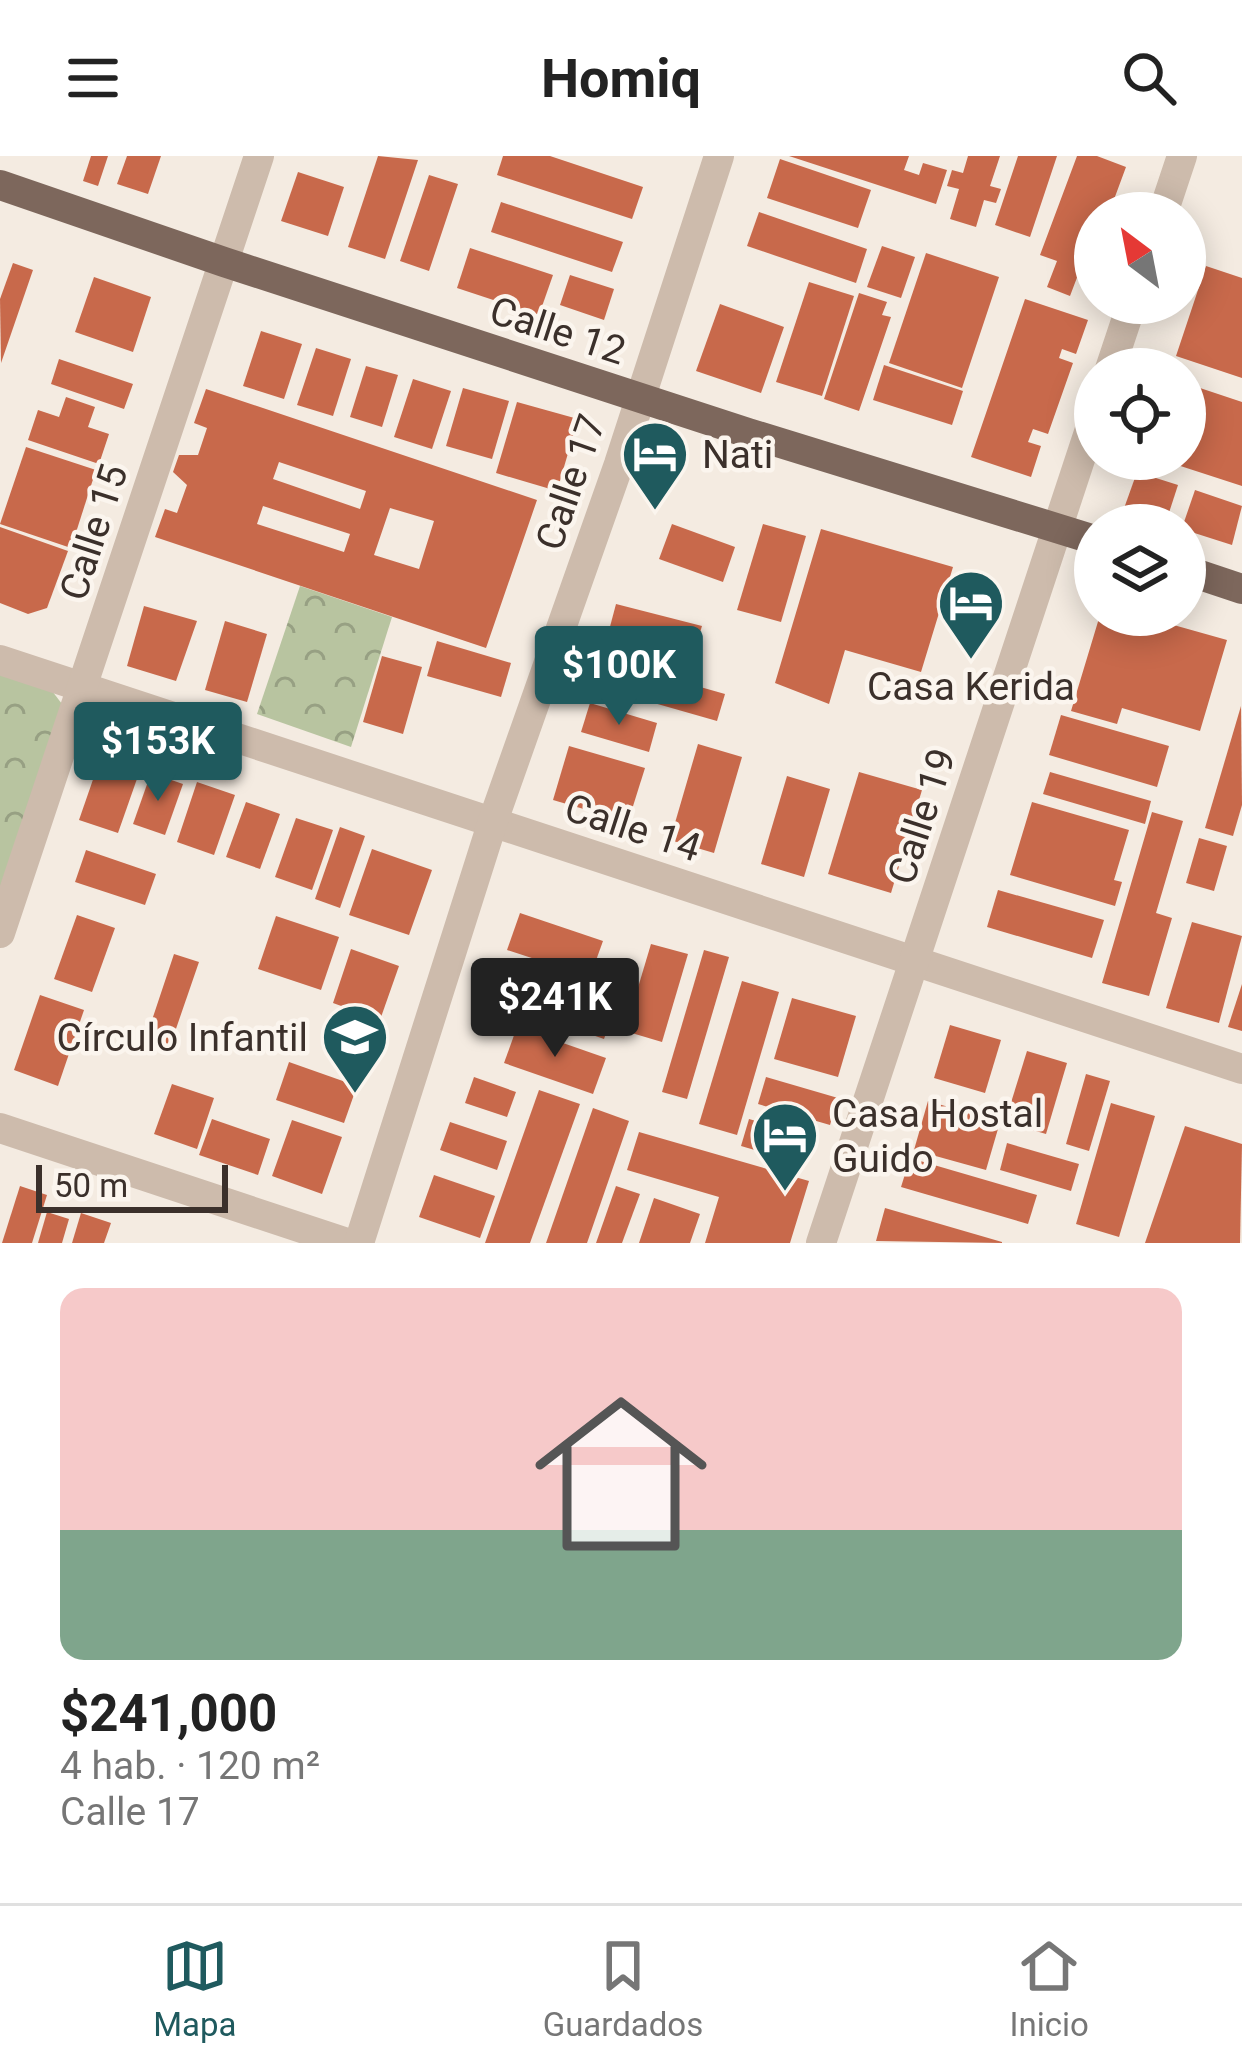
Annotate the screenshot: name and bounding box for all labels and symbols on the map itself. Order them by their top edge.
north arrow [1074,192,1206,324]
street label: Calle 12 [484,287,631,374]
street label: Calle 17 [526,409,615,556]
hotel icon: Nati [620,419,690,513]
place label: Nati [702,432,773,478]
street label: Calle 15 [50,459,137,606]
hotel icon: Casa Kerida [936,568,1006,662]
pin: $100K [535,626,703,728]
place label: Casa Kerida [867,664,1075,710]
pin: $153K [74,702,242,804]
street label: Calle 19 [878,743,965,890]
street label: Calle 14 [559,784,706,871]
pin: $241K [471,958,639,1060]
school or university icon: Círculo Infantil [320,1002,390,1096]
place label: Círculo Infantil [57,1015,308,1061]
place label: Casa Hostal Guido [832,1091,1043,1182]
hotel icon: Casa Hostal Guido [750,1100,820,1194]
scale bar [36,1159,228,1212]

